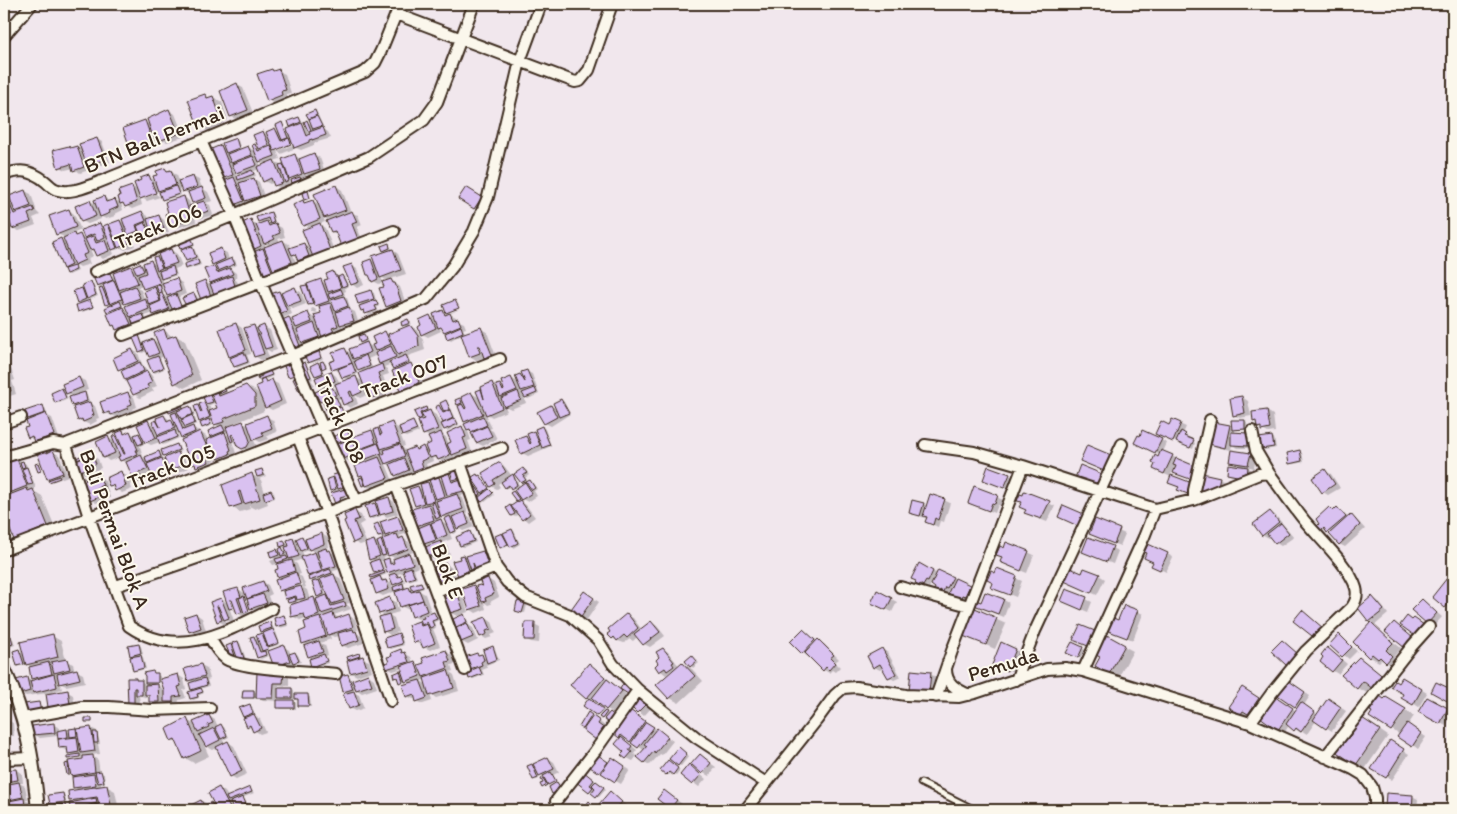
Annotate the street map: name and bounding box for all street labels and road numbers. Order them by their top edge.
street label: BTN Bali Permai [80,100,228,178]
street label: Track 006 [111,197,205,255]
street label: Track 007 [357,348,451,404]
street label: Track 008 [311,373,371,467]
street label: Track 005 [124,438,218,494]
street label: Bali Permai Blok A [74,446,156,613]
street label: Blok E [426,540,470,602]
street label: Pemuda [965,641,1041,687]

